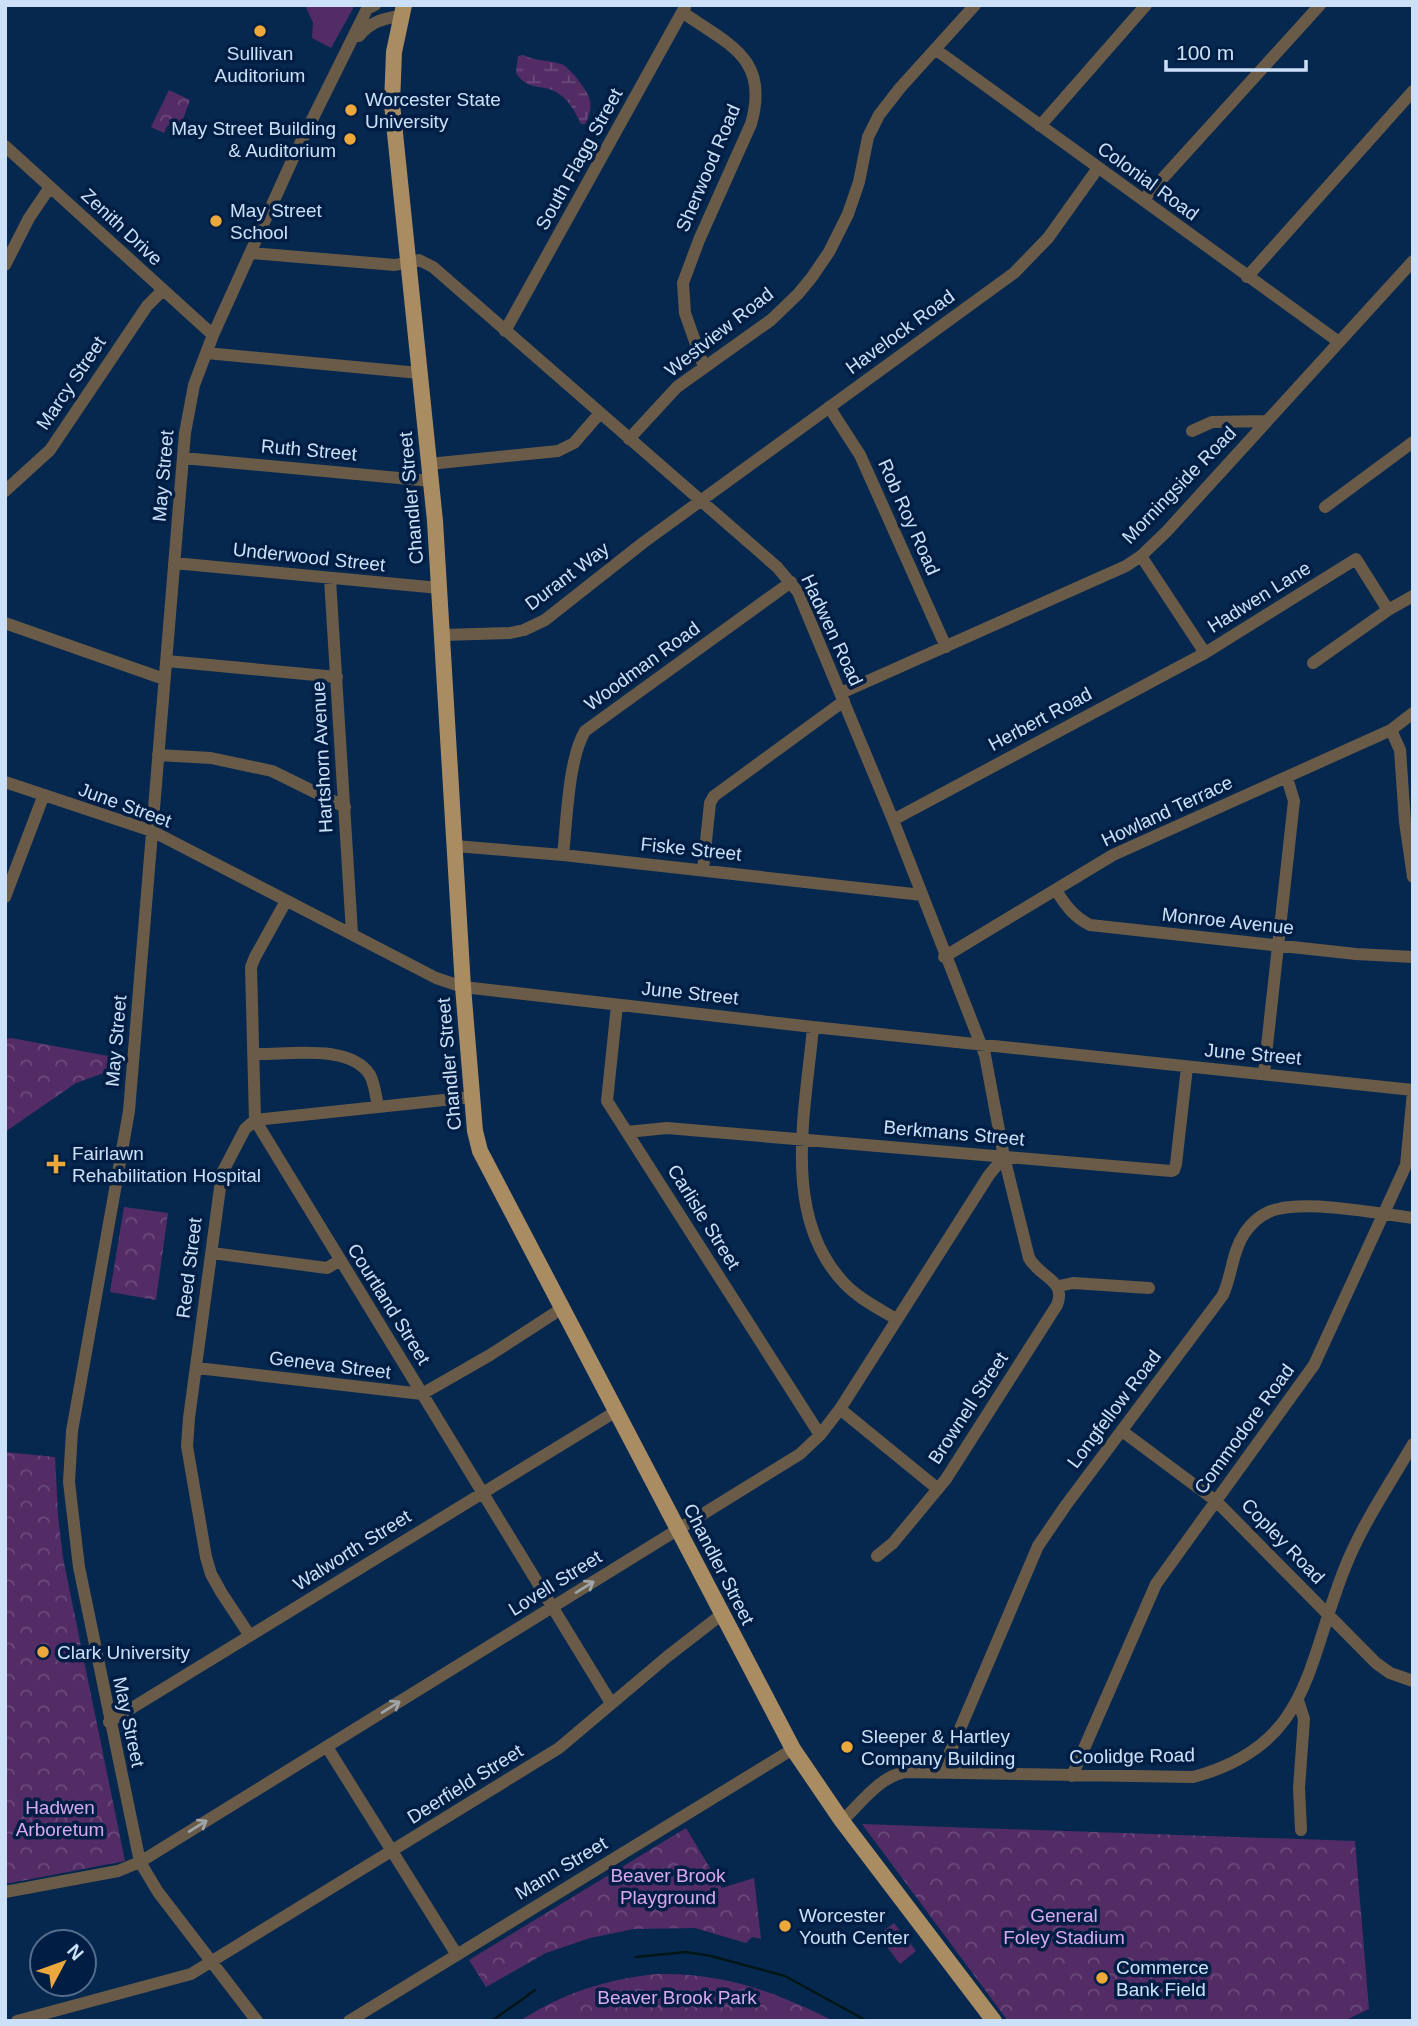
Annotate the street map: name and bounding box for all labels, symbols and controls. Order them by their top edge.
marker: Sullivan Auditorium [252,23,268,39]
scale bar [1166,28,1306,72]
text: 100 m [1176,41,1234,64]
place label: Sullivan Auditorium [215,43,305,86]
street label: South Flagg Street [531,84,627,233]
place label: Worcester State University [365,89,501,132]
street label: Sherwood Road [672,101,744,235]
marker: Worcester State University [343,102,359,118]
place label: May Street Building & Auditorium [171,118,336,161]
marker: May Street Building & Auditorium [342,131,358,147]
street label: Colonial Road [1094,137,1202,225]
street label: Zenith Drive [77,184,167,270]
place label: May Street School [230,200,323,243]
marker: May Street School [208,213,224,229]
street label: Westview Road [661,283,777,381]
street label: Havelock Road [842,286,958,378]
street label: Marcy Street [32,332,110,434]
street label: Morningside Road [1118,422,1240,548]
street label: May Street [149,429,178,523]
street label: Chandler Street [395,430,427,565]
street label: Ruth Street [260,435,359,465]
street label: Rob Roy Road [874,456,944,578]
street label: Durant Way [521,537,613,614]
street label: Underwood Street [232,539,387,576]
street label: Hadwen Lane [1204,557,1314,637]
street label: Hadwen Road [797,571,867,689]
street label: Woodman Road [580,617,704,715]
street label: Hartshorn Avenue [308,681,336,833]
street label: Herbert Road [985,683,1095,755]
street label: Howland Terrace [1098,771,1236,851]
street label: June Street [76,779,175,832]
street label: Fiske Street [639,833,743,865]
street label: Monroe Avenue [1161,904,1295,938]
street label: June Street [641,977,740,1009]
street label: May Street [102,994,131,1088]
street label: Chandler Street [433,996,465,1131]
street label: June Street [1204,1039,1303,1069]
street label: Berkmans Street [883,1116,1026,1150]
place label: Fairlawn Rehabilitation Hospital [72,1143,261,1186]
marker: Fairlawn Rehabilitation Hospital [46,1154,66,1174]
street label: Carlisle Street [663,1161,745,1274]
street label: Reed Street [172,1216,206,1320]
street label: Courtland Street [343,1240,435,1369]
street label: Longfellow Road [1063,1346,1165,1472]
street label: Geneva Street [268,1347,393,1383]
street label: Brownell Street [924,1348,1012,1468]
street label: Commodore Road [1190,1360,1298,1498]
street label: Copley Road [1237,1494,1329,1588]
street label: Chandler Street [679,1500,759,1629]
street label: Walworth Street [289,1505,415,1595]
street label: Lovell Street [505,1546,606,1620]
one-way arrow [574,1580,594,1594]
place label: Clark University [57,1642,191,1663]
marker: Clark University [35,1644,51,1660]
street label: May Street [109,1675,149,1770]
one-way arrow [381,1699,401,1713]
place label: Sleeper & Hartley Company Building [861,1726,1015,1769]
marker: Sleeper & Hartley Company Building [839,1739,855,1755]
street label: Deerfield Street [403,1740,527,1828]
street label: Coolidge Road [1069,1744,1195,1768]
park label: Hadwen Arboretum [16,1797,104,1840]
one-way arrow [187,1819,207,1833]
street label: Mann Street [511,1832,611,1904]
park label: Beaver Brook Playground [610,1865,726,1908]
place label: Worcester Youth Center [799,1905,910,1948]
park label: General Foley Stadium [1003,1905,1125,1948]
marker: Worcester Youth Center [777,1918,793,1934]
north arrow [28,1928,98,1998]
text: N [63,1940,88,1964]
place label: Commerce Bank Field [1116,1957,1209,2000]
marker: Commerce Bank Field [1094,1970,1110,1986]
park label: Beaver Brook Park [597,1987,757,2008]

